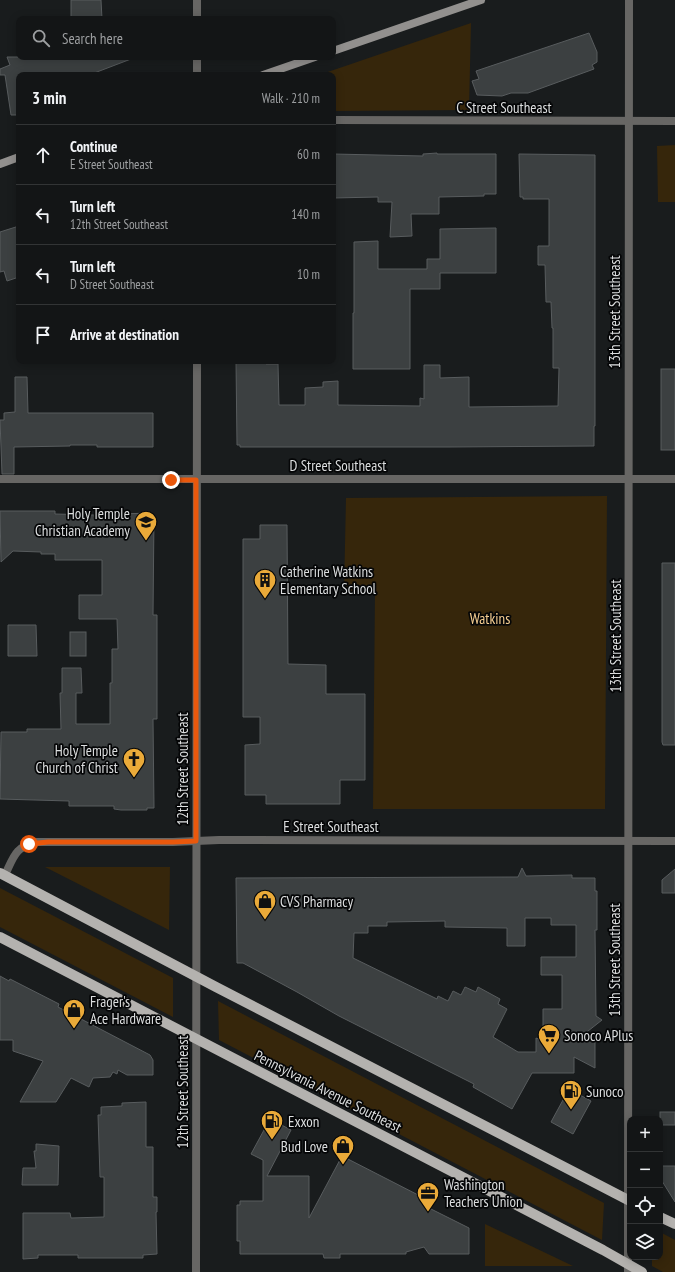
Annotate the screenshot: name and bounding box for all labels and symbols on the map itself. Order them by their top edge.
street label: C Street Southeast [456,98,552,117]
street label: 13th Street Southeast [605,255,624,369]
street label: D Street Southeast [290,456,386,475]
route end [162,471,180,489]
place label: Holy Temple Christian Academy [35,504,130,540]
school or university icon: Holy Temple Christian Academy [133,509,159,542]
place label: Catherine Watkins Elementary School [280,562,377,598]
building icon: Catherine Watkins Elementary School [252,567,278,600]
street label: 13th Street Southeast [606,579,625,693]
park label: Watkins [470,609,510,628]
street label: 12th Street Southeast [173,712,192,826]
place label: Holy Temple Church of Christ [35,741,118,777]
church icon: Holy Temple Church of Christ [121,746,147,779]
street label: E Street Southeast [283,817,379,836]
route start [20,835,38,853]
shop icon: CVS Pharmacy [252,888,278,921]
place label: CVS Pharmacy [280,892,353,911]
street label: 13th Street Southeast [605,903,624,1017]
place label: Frager's Ace Hardware [90,992,161,1028]
shop icon: Frager's Ace Hardware [61,997,87,1030]
supermarket icon: Sonoco APlus [536,1022,562,1055]
place label: Sonoco APlus [564,1026,633,1045]
street label: 12th Street Southeast [173,1035,192,1149]
street label: Pennsylvania Avenue Southeast [251,1046,405,1136]
fuel station icon: Sunoco [558,1078,584,1111]
place label: Sunoco [586,1082,624,1101]
fuel station icon: Exxon [259,1108,285,1141]
place label: Exxon [288,1112,319,1131]
shop icon: Bud Love [330,1133,356,1166]
place label: Bud Love [281,1137,328,1156]
place label: Washington Teachers Union [444,1175,523,1211]
office icon: Washington Teachers Union [415,1180,441,1213]

